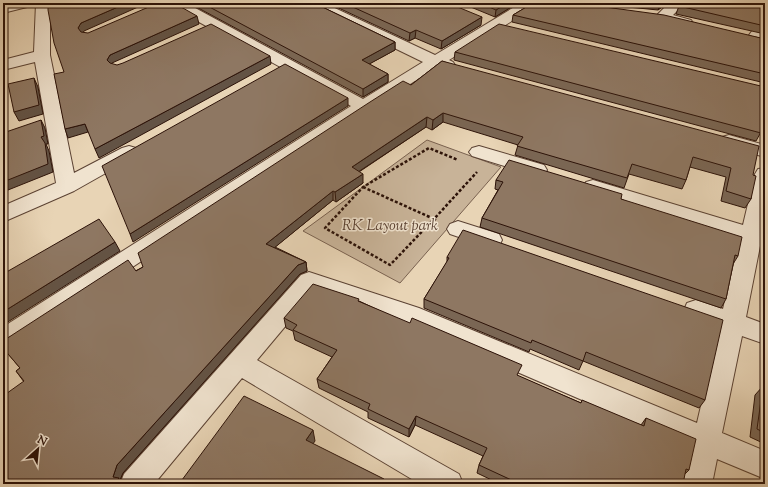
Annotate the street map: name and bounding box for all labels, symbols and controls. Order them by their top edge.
park label: RK Layout park [342,216,438,237]
north arrow [18,429,58,469]
text: N [34,431,50,450]

